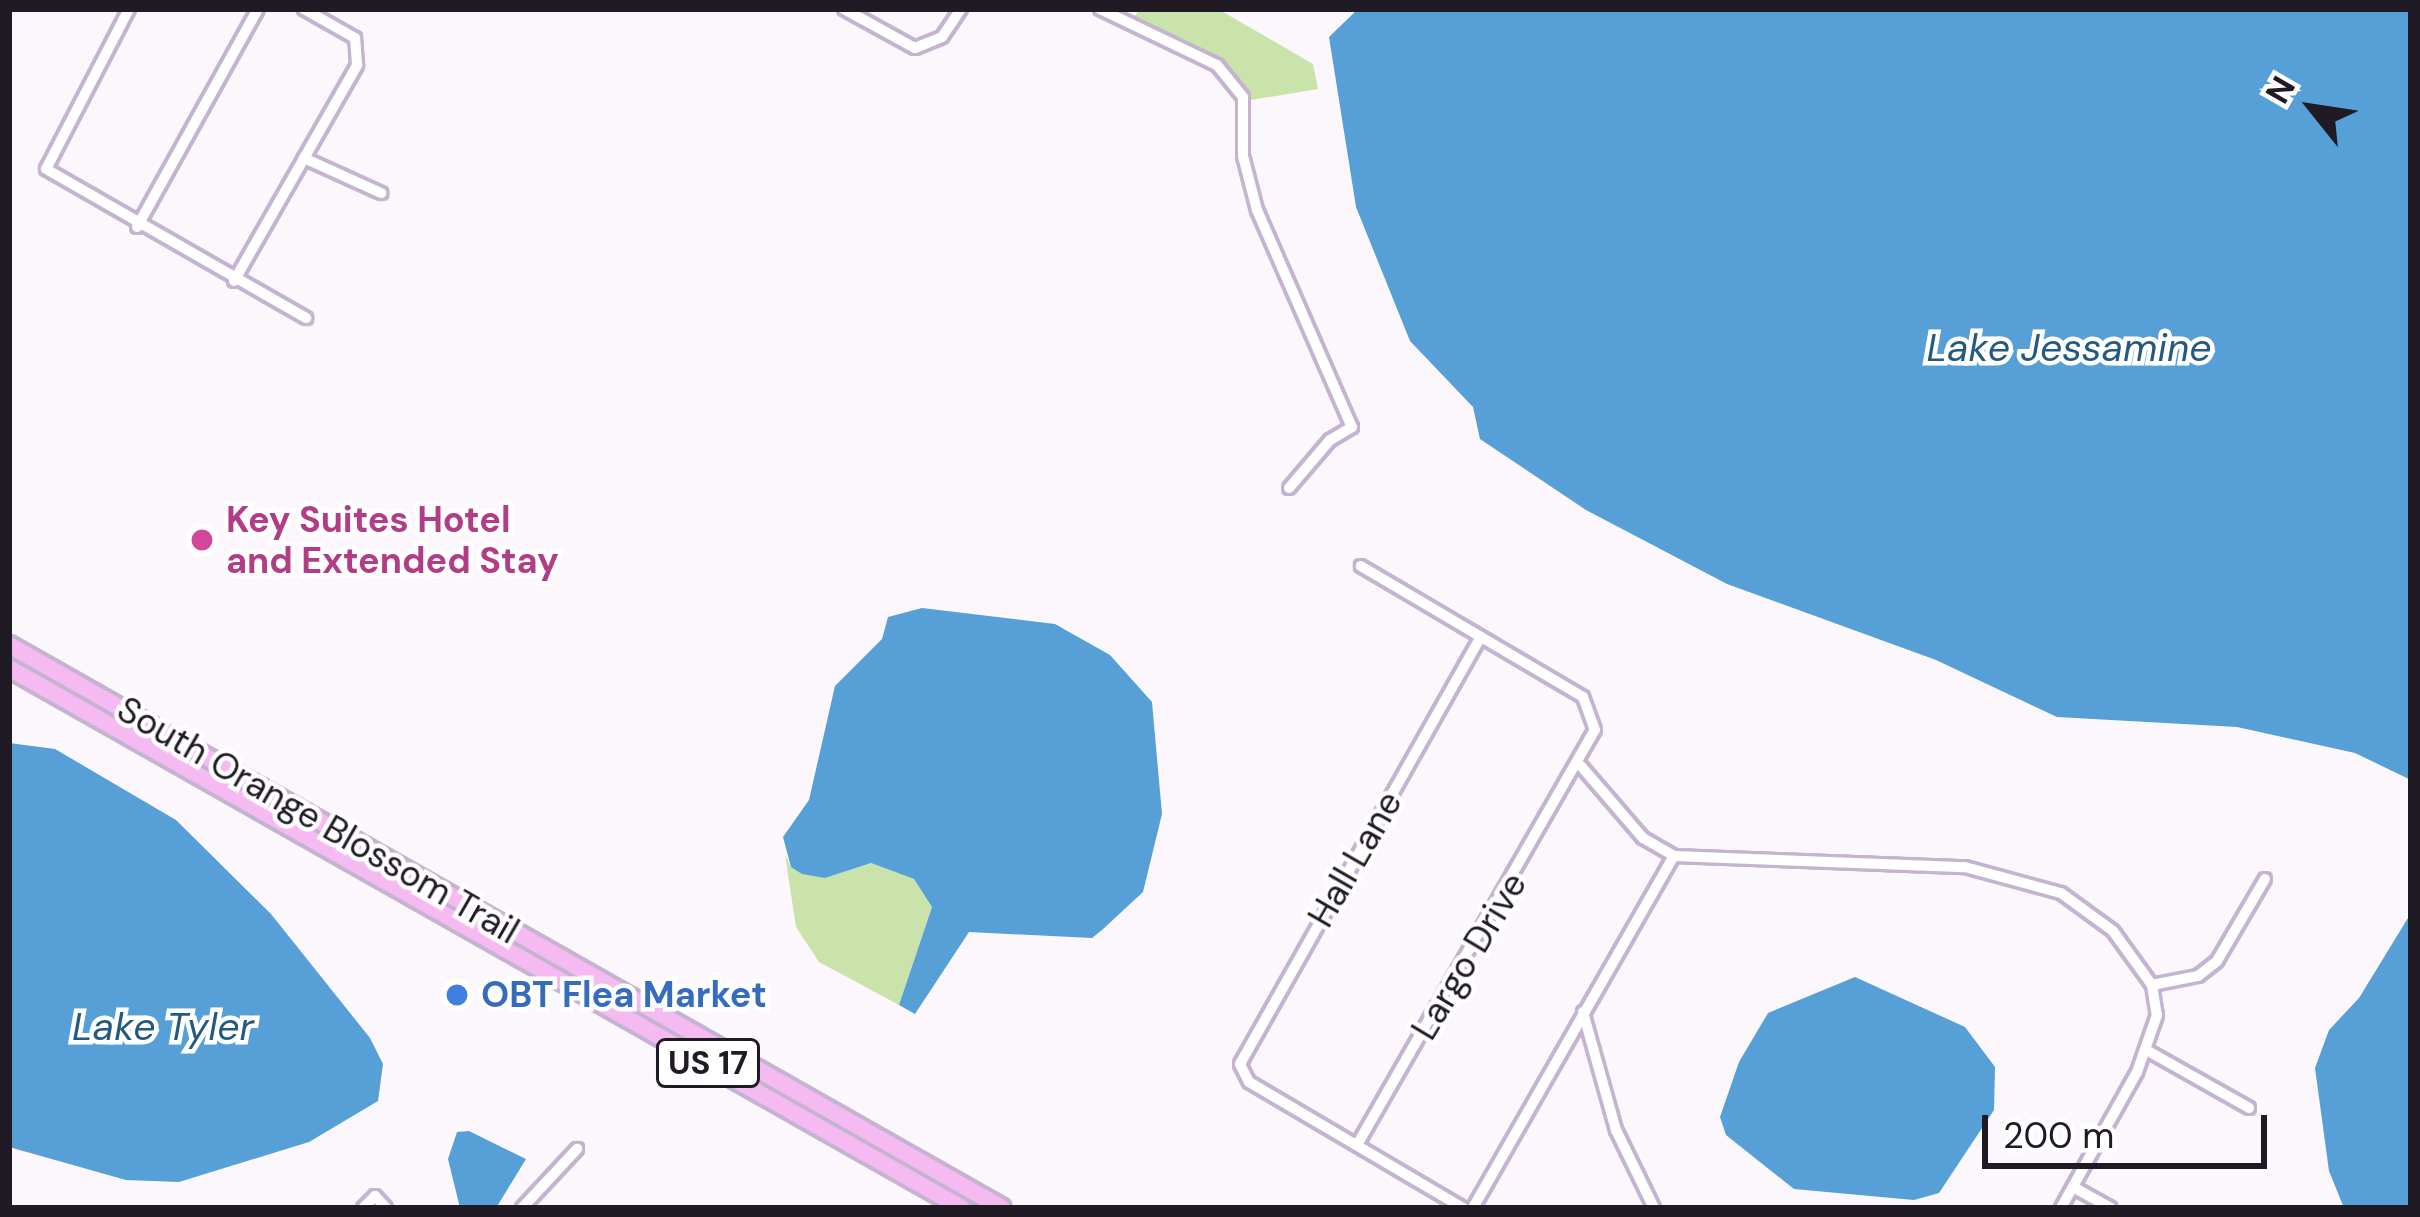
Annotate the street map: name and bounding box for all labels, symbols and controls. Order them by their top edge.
north arrow [2252,48,2372,168]
text: N [2256,69,2305,111]
water label: Lake Jessamine [1926,325,2212,371]
place label: Key Suites Hotel and Extended Stay [226,497,559,582]
marker: Key Suites Hotel and Extended Stay [189,527,215,553]
street label: South Orange Blossom Trail [110,687,526,953]
street label: Hall Lane [1299,784,1411,934]
street label: Largo Drive [1402,865,1536,1047]
place label: OBT Flea Market [481,973,767,1017]
marker: OBT Flea Market [444,982,470,1008]
water label: Lake Tyler [72,1004,254,1050]
road number: US 17 [654,1036,762,1090]
scale bar [1988,1091,2273,1165]
text: 200 m [2003,1112,2114,1159]

